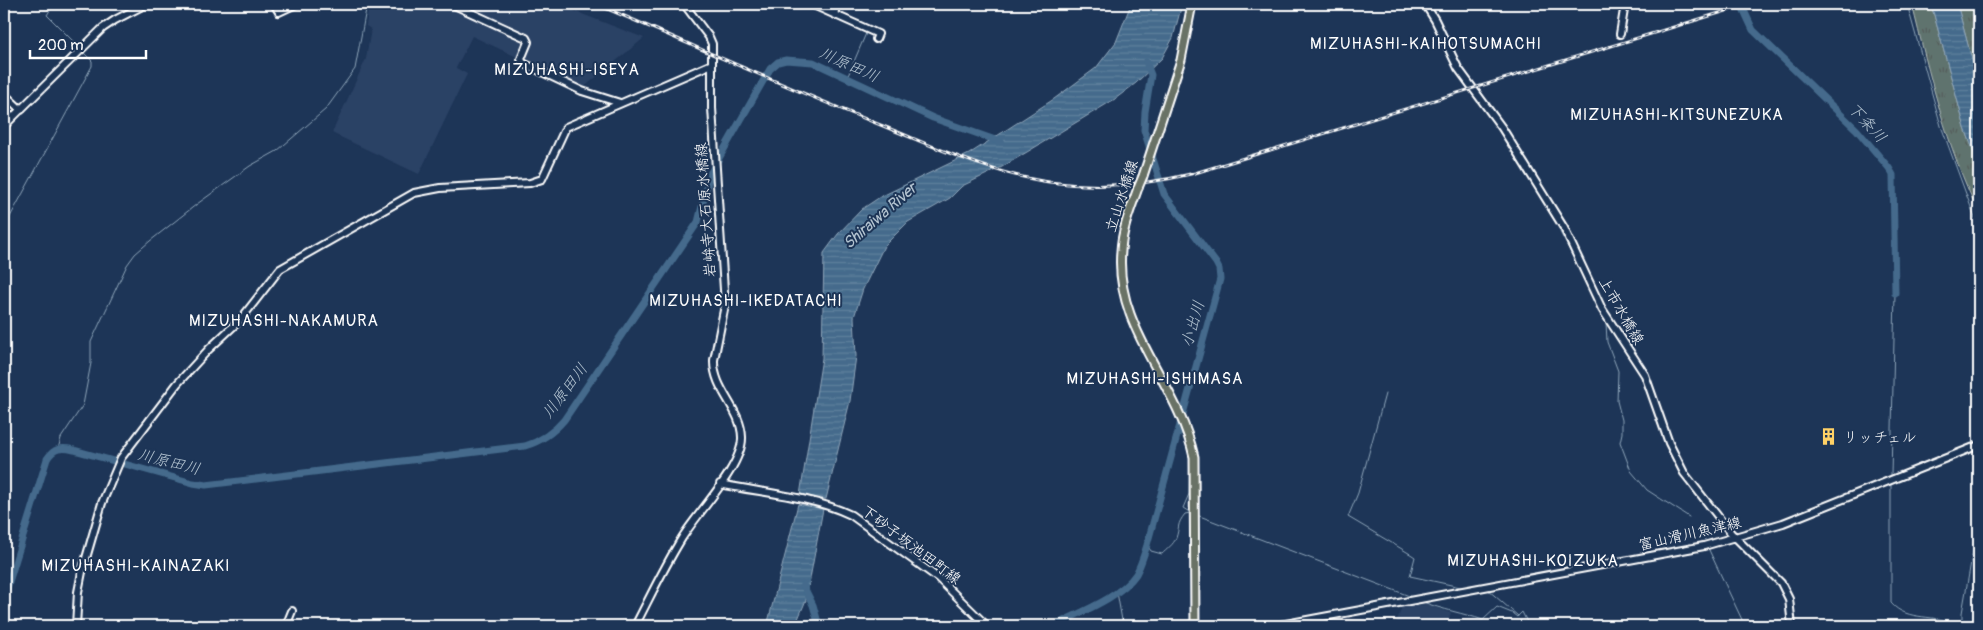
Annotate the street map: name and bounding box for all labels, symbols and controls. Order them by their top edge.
scale bar [30,28,146,60]
district label: MIZUHASHI-KAIHOTSUMACHI [1310,34,1542,54]
text: 200 m [38,36,83,55]
water label: 川原田川 [816,43,882,87]
district label: MIZUHASHI-ISEYA [494,60,640,80]
water label: 下条川 [1843,99,1891,147]
district label: MIZUHASHI-KITSUNEZUKA [1570,105,1784,125]
street label: 岩峅寺大石原水橋線 [692,142,720,278]
street label: 立山水橋線 [1101,157,1143,235]
water label: Shiraiwa River [839,177,923,253]
street label: 上市水橋線 [1594,274,1648,348]
district label: MIZUHASHI-IKEDATACHI [649,291,843,311]
water label: 小出川 [1177,298,1209,350]
district label: MIZUHASHI-NAKAMURA [189,311,379,331]
water label: 川原田川 [538,359,592,423]
district label: MIZUHASHI-ISHIMASA [1067,369,1243,389]
building icon: リッチェル [1819,427,1839,447]
place label: リッチェル [1843,428,1917,447]
water label: 川原田川 [136,445,202,479]
street label: 下砂子坂池田町線 [857,501,965,589]
street label: 富山滑川魚津線 [1637,513,1743,555]
district label: MIZUHASHI-KOIZUKA [1447,551,1619,571]
district label: MIZUHASHI-KAINAZAKI [41,556,231,576]

